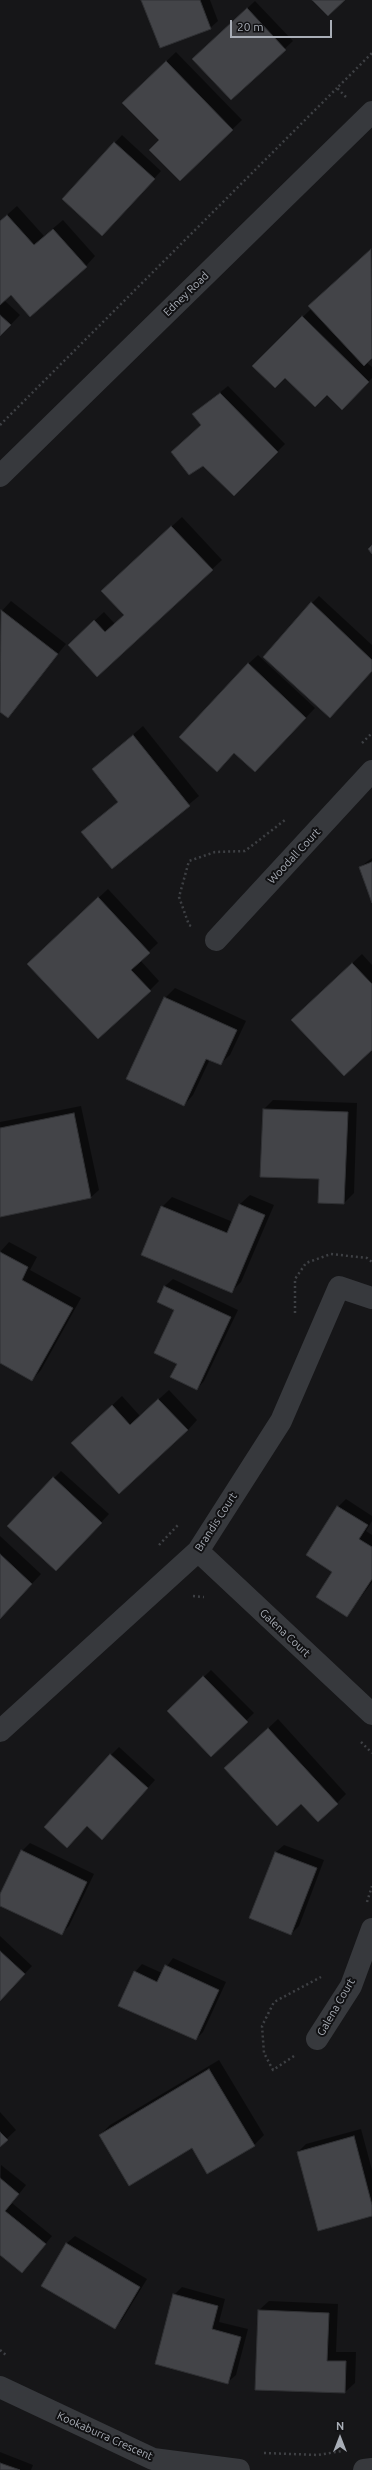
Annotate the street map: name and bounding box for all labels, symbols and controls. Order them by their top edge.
scale bar [232,12,334,38]
text: 20 m [237,20,264,33]
street label: Edney Road [161,269,211,319]
street label: Woodall Court [265,825,323,887]
street label: Brandis Court [192,1490,240,1554]
street label: Galena Court [257,1606,313,1660]
street label: Galena Court [314,1976,358,2038]
street label: Kookaburra Crescent [55,2409,155,2463]
north arrow [320,2418,360,2458]
text: N [336,2420,344,2432]

